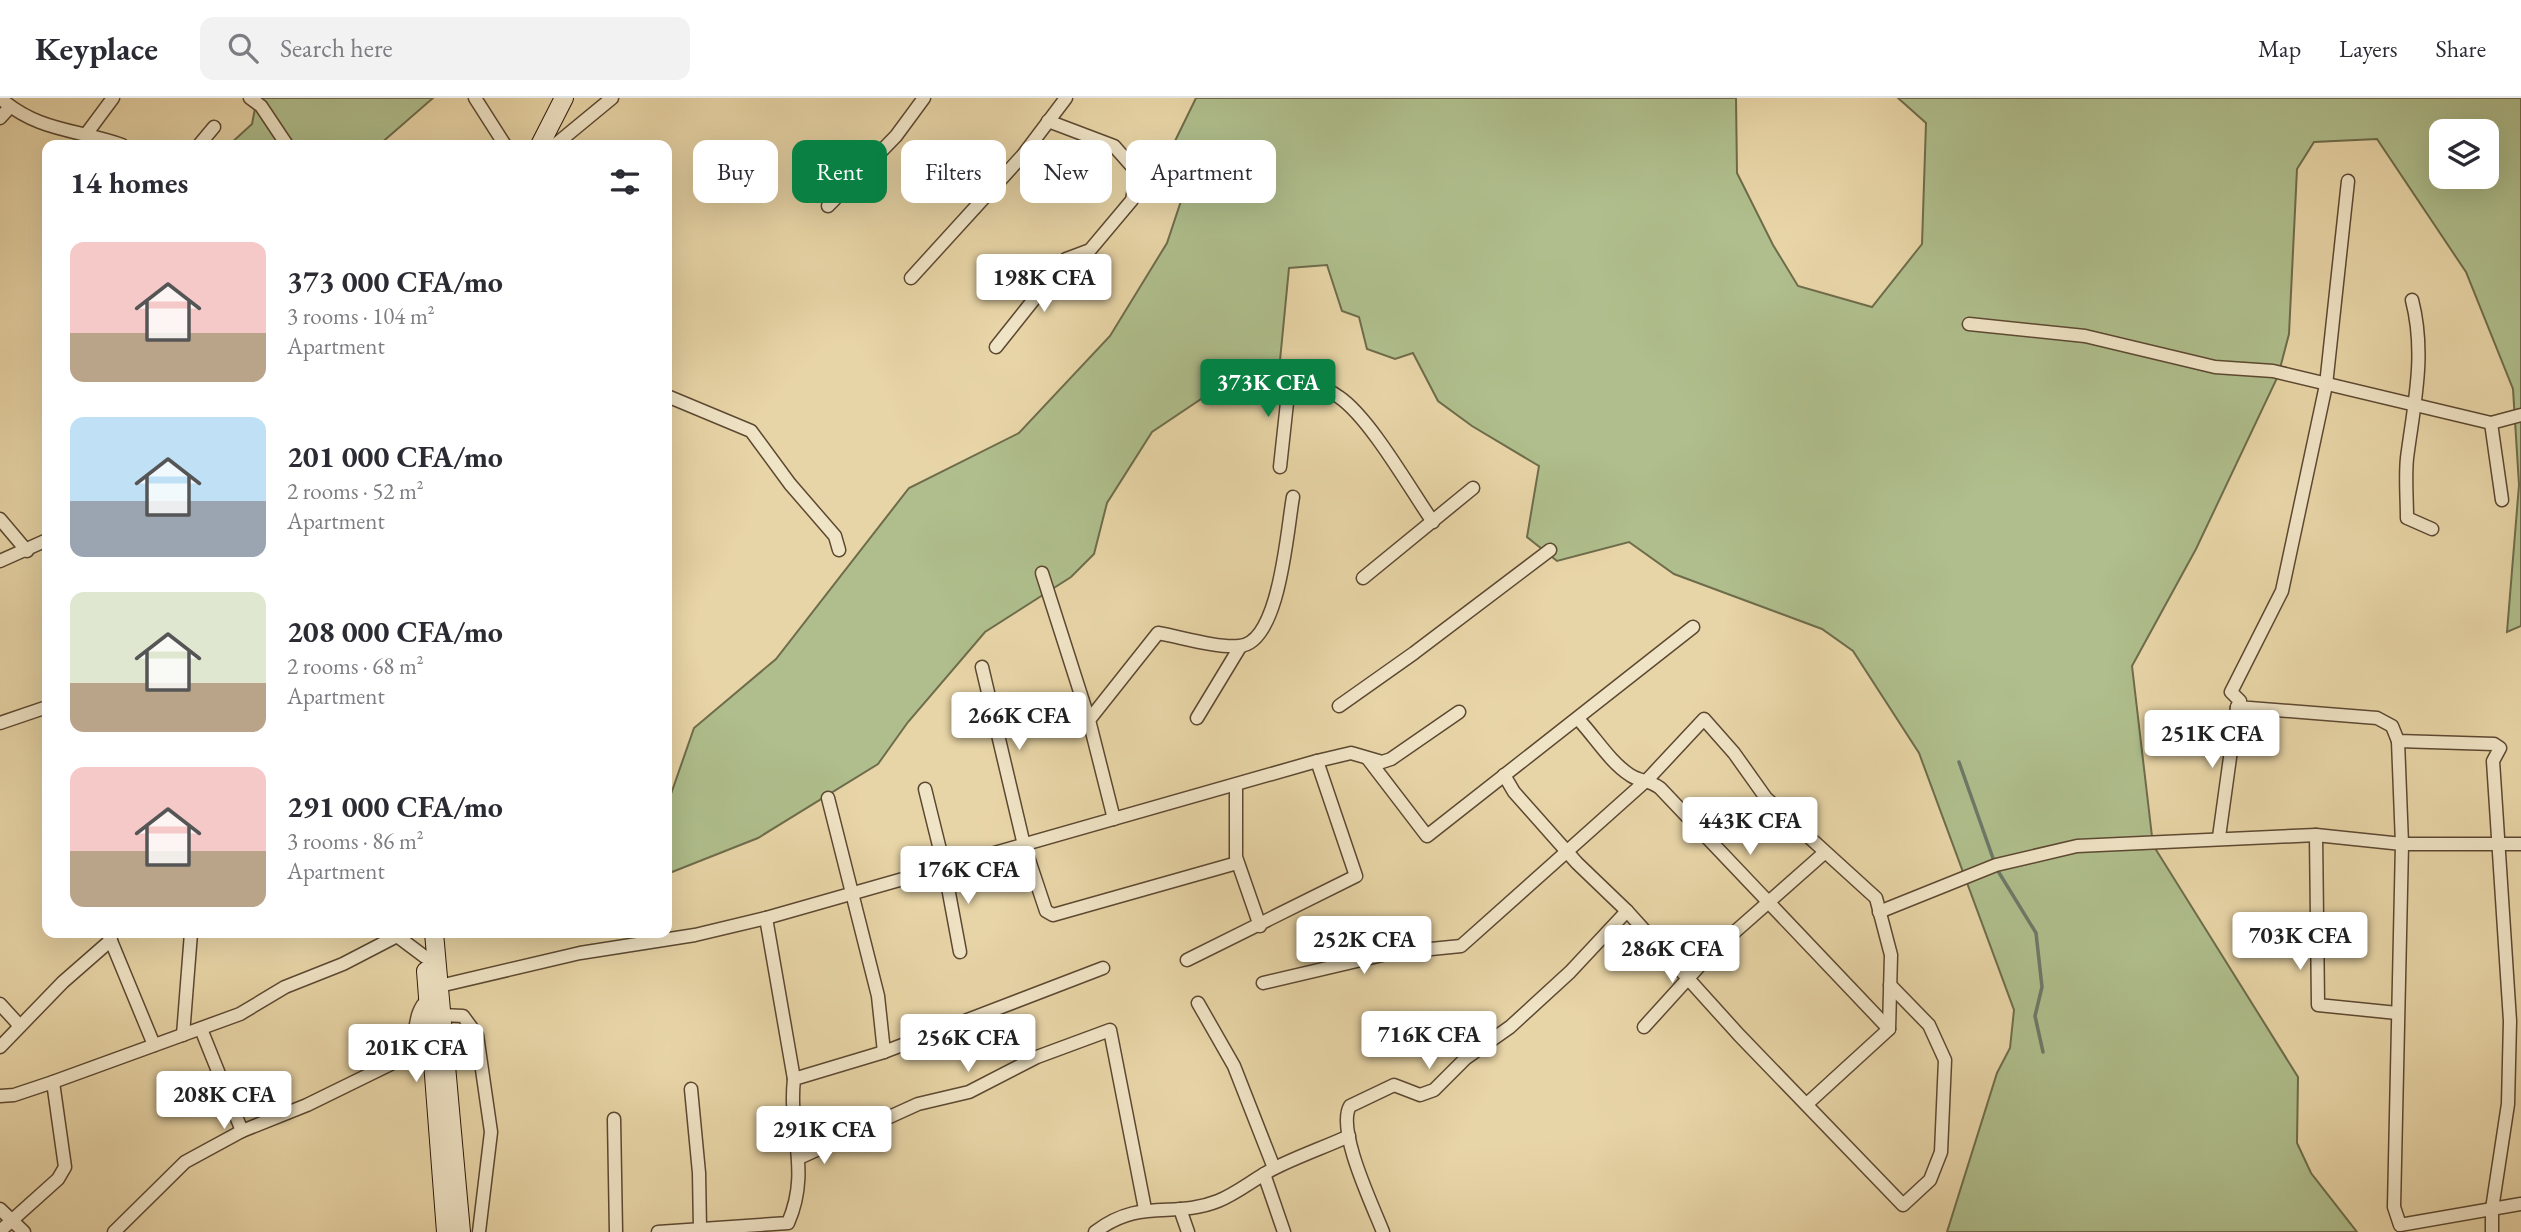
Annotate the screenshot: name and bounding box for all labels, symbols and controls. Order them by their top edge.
search box [200,17,690,80]
text: Keyplace [35,27,158,70]
icon: search [224,29,262,67]
text: Search here [280,31,393,65]
text: Map [2258,33,2301,64]
text: Layers [2339,33,2398,64]
text: Share [2436,33,2486,64]
map controls [2429,119,2499,189]
button: layers [2429,119,2499,189]
chip: Buy [693,140,778,203]
chip: Rent [792,140,887,203]
chip: Filters [901,140,1006,203]
chip: New [1020,140,1112,203]
chip: Apartment [1126,140,1276,203]
text: 14 homes [70,163,188,202]
icon: filters [606,163,644,201]
pin: 198K CFA [972,254,1116,314]
text: 373 000 CFA/mo [287,262,503,301]
text: 198K CFA [992,262,1096,292]
icon: home [126,270,210,354]
text: 3 rooms · 104 m² [287,301,435,331]
text: Apartment [287,331,385,361]
pin: 373K CFA [1196,360,1340,419]
text: 373K CFA [1216,367,1320,397]
text: 201 000 CFA/mo [287,437,503,476]
icon: home [126,445,210,529]
text: 2 rooms · 52 m² [287,476,424,506]
text: Apartment [287,506,385,536]
text: 208 000 CFA/mo [287,612,503,651]
icon: home [126,620,210,704]
text: 2 rooms · 68 m² [287,651,424,681]
text: Apartment [287,681,385,711]
pin: 266K CFA [947,692,1091,752]
text: 266K CFA [967,700,1071,730]
pin: 251K CFA [2140,710,2284,770]
text: 251K CFA [2160,718,2264,748]
text: 291 000 CFA/mo [287,787,503,826]
icon: home [126,795,210,879]
pin: 443K CFA [1678,798,1822,857]
text: 443K CFA [1698,805,1802,835]
text: 3 rooms · 86 m² [287,826,424,856]
pin: 176K CFA [896,846,1040,906]
text: 176K CFA [916,854,1020,884]
text: Apartment [287,856,385,886]
pin: 703K CFA [2228,912,2372,972]
pin: 252K CFA [1292,916,1436,976]
text: 703K CFA [2248,920,2352,950]
text: 252K CFA [1312,924,1416,954]
pin: 286K CFA [1600,926,1744,985]
text: 286K CFA [1620,933,1724,963]
pin: 716K CFA [1357,1012,1501,1071]
pin: 256K CFA [896,1014,1040,1074]
text: 716K CFA [1377,1019,1481,1049]
text: 256K CFA [916,1022,1020,1052]
pin: 201K CFA [344,1024,488,1084]
text: 201K CFA [364,1032,468,1062]
pin: 208K CFA [152,1072,296,1131]
text: 208K CFA [172,1079,276,1109]
pin: 291K CFA [752,1107,896,1166]
text: 291K CFA [772,1114,876,1144]

